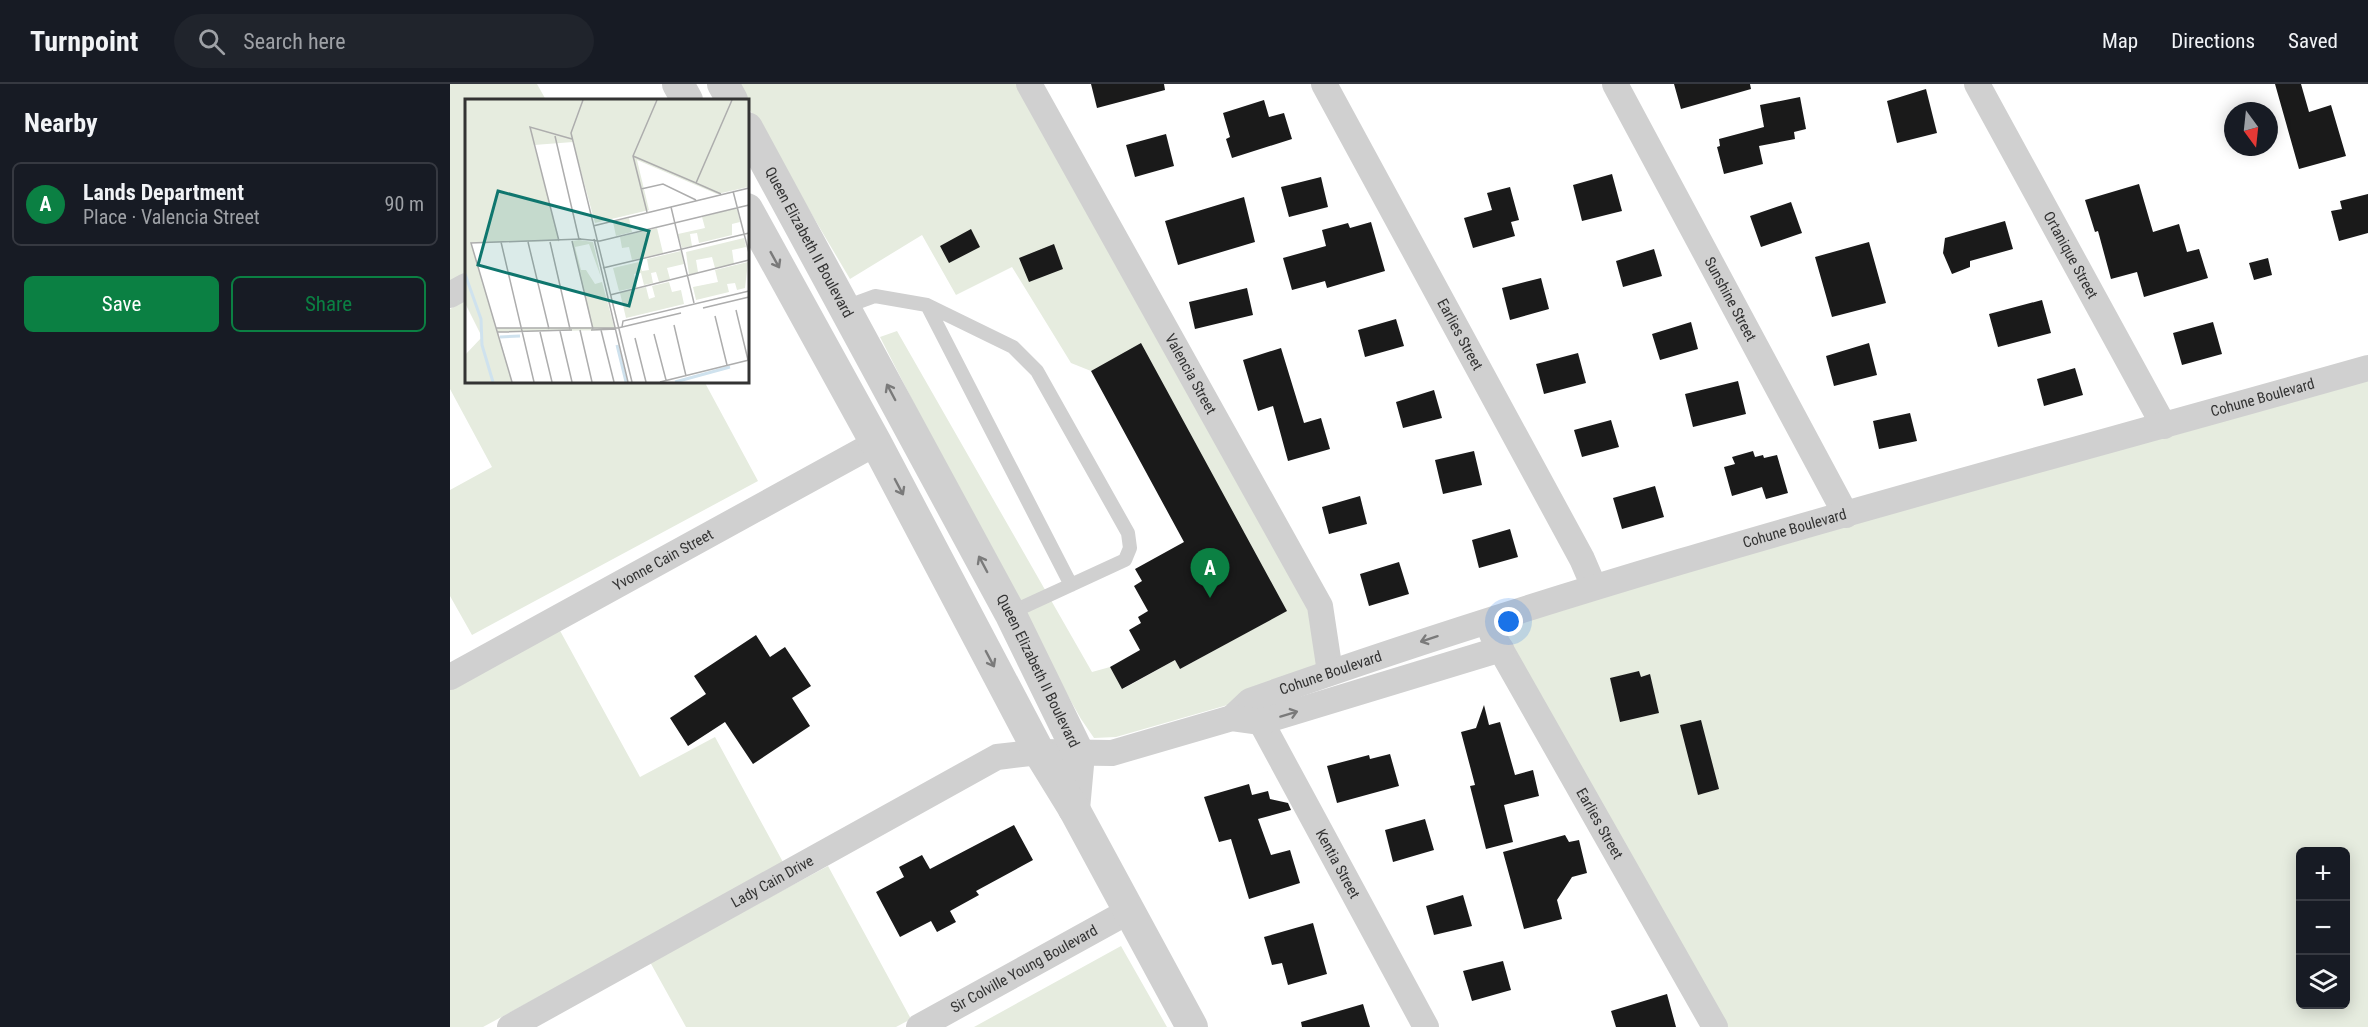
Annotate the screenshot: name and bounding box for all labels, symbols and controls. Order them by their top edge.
search box [174,14,594,68]
text: Turnpoint [30,25,138,58]
icon: search [195,25,228,58]
text: Search here [243,29,346,54]
text: Map [2102,29,2138,53]
text: Directions [2171,29,2255,53]
text: Saved [2288,29,2338,53]
inset map [465,99,748,382]
north arrow [2224,102,2278,156]
text: Nearby [24,108,98,138]
street label: Queen Elizabeth II Boulevard [761,164,857,321]
text: Lands Department [83,180,244,205]
text: A [40,192,51,216]
text: 90 m [385,192,424,216]
text: Place · Valencia Street [83,205,260,229]
street label: Ortanique Street [2039,208,2102,302]
one-way arrow [770,251,781,269]
street label: Sunshine Street [1700,254,1760,344]
button: Save [24,276,219,332]
button: Share [231,276,426,332]
street label: Earlies Street [1433,296,1487,373]
street label: Valencia Street [1161,331,1220,417]
street label: Cohune Boulevard [2209,375,2317,421]
one-way arrow [885,384,897,401]
one-way arrow [894,477,905,495]
street label: Cohune Boulevard [1740,505,1848,552]
street label: Yvonne Cain Street [610,525,716,595]
pin: A [1190,548,1230,598]
one-way arrow [977,555,988,573]
street label: Queen Elizabeth II Boulevard [993,591,1083,750]
your location [1494,607,1523,636]
one-way arrow [1420,634,1439,645]
street label: Cohune Boulevard [1277,647,1384,699]
one-way arrow [984,650,996,668]
one-way arrow [1279,708,1298,719]
street label: Earlies Street [1572,785,1627,862]
street label: Kentia Street [1312,826,1364,902]
map controls [2296,847,2350,1009]
button: + [2296,847,2350,901]
street label: Lady Cain Drive [728,852,817,912]
button: − [2296,901,2350,955]
street label: Sir Colville Young Boulevard [947,921,1101,1017]
button: layers [2296,955,2350,1009]

